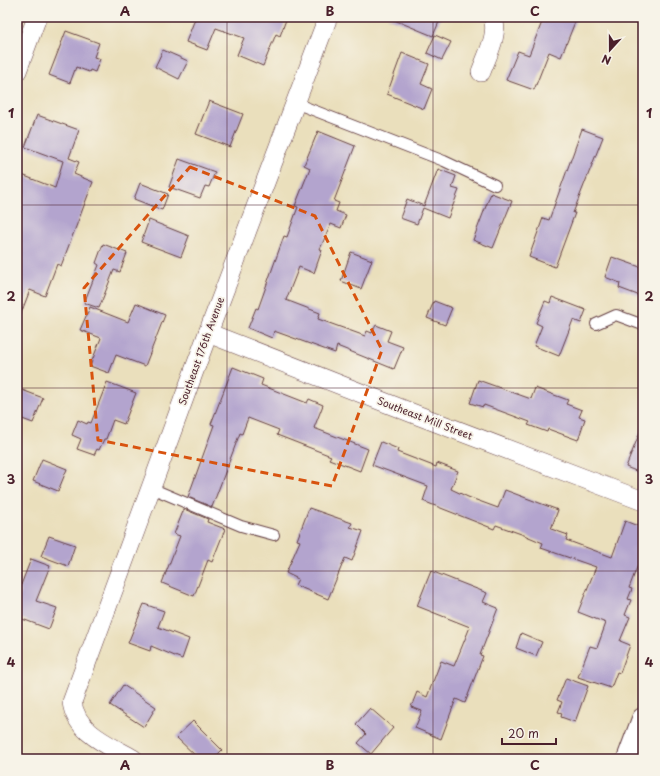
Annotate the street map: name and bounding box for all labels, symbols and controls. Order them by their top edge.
text: A [120,1,130,20]
text: B [326,1,335,20]
text: C [530,1,540,20]
north arrow [590,30,630,70]
text: N [599,50,613,69]
text: 1 [8,103,14,122]
text: 1 [646,103,652,122]
text: 2 [6,286,16,305]
text: 2 [644,286,654,305]
street label: Southeast 176th Avenue [174,294,227,407]
street label: Southeast Mill Street [375,392,475,443]
text: 3 [7,469,16,488]
text: 3 [645,469,654,488]
text: 4 [7,652,16,671]
text: 4 [645,652,654,671]
scale bar [502,720,556,746]
text: 20 m [508,724,539,742]
text: A [120,755,130,774]
text: B [326,755,335,774]
text: C [530,755,540,774]

